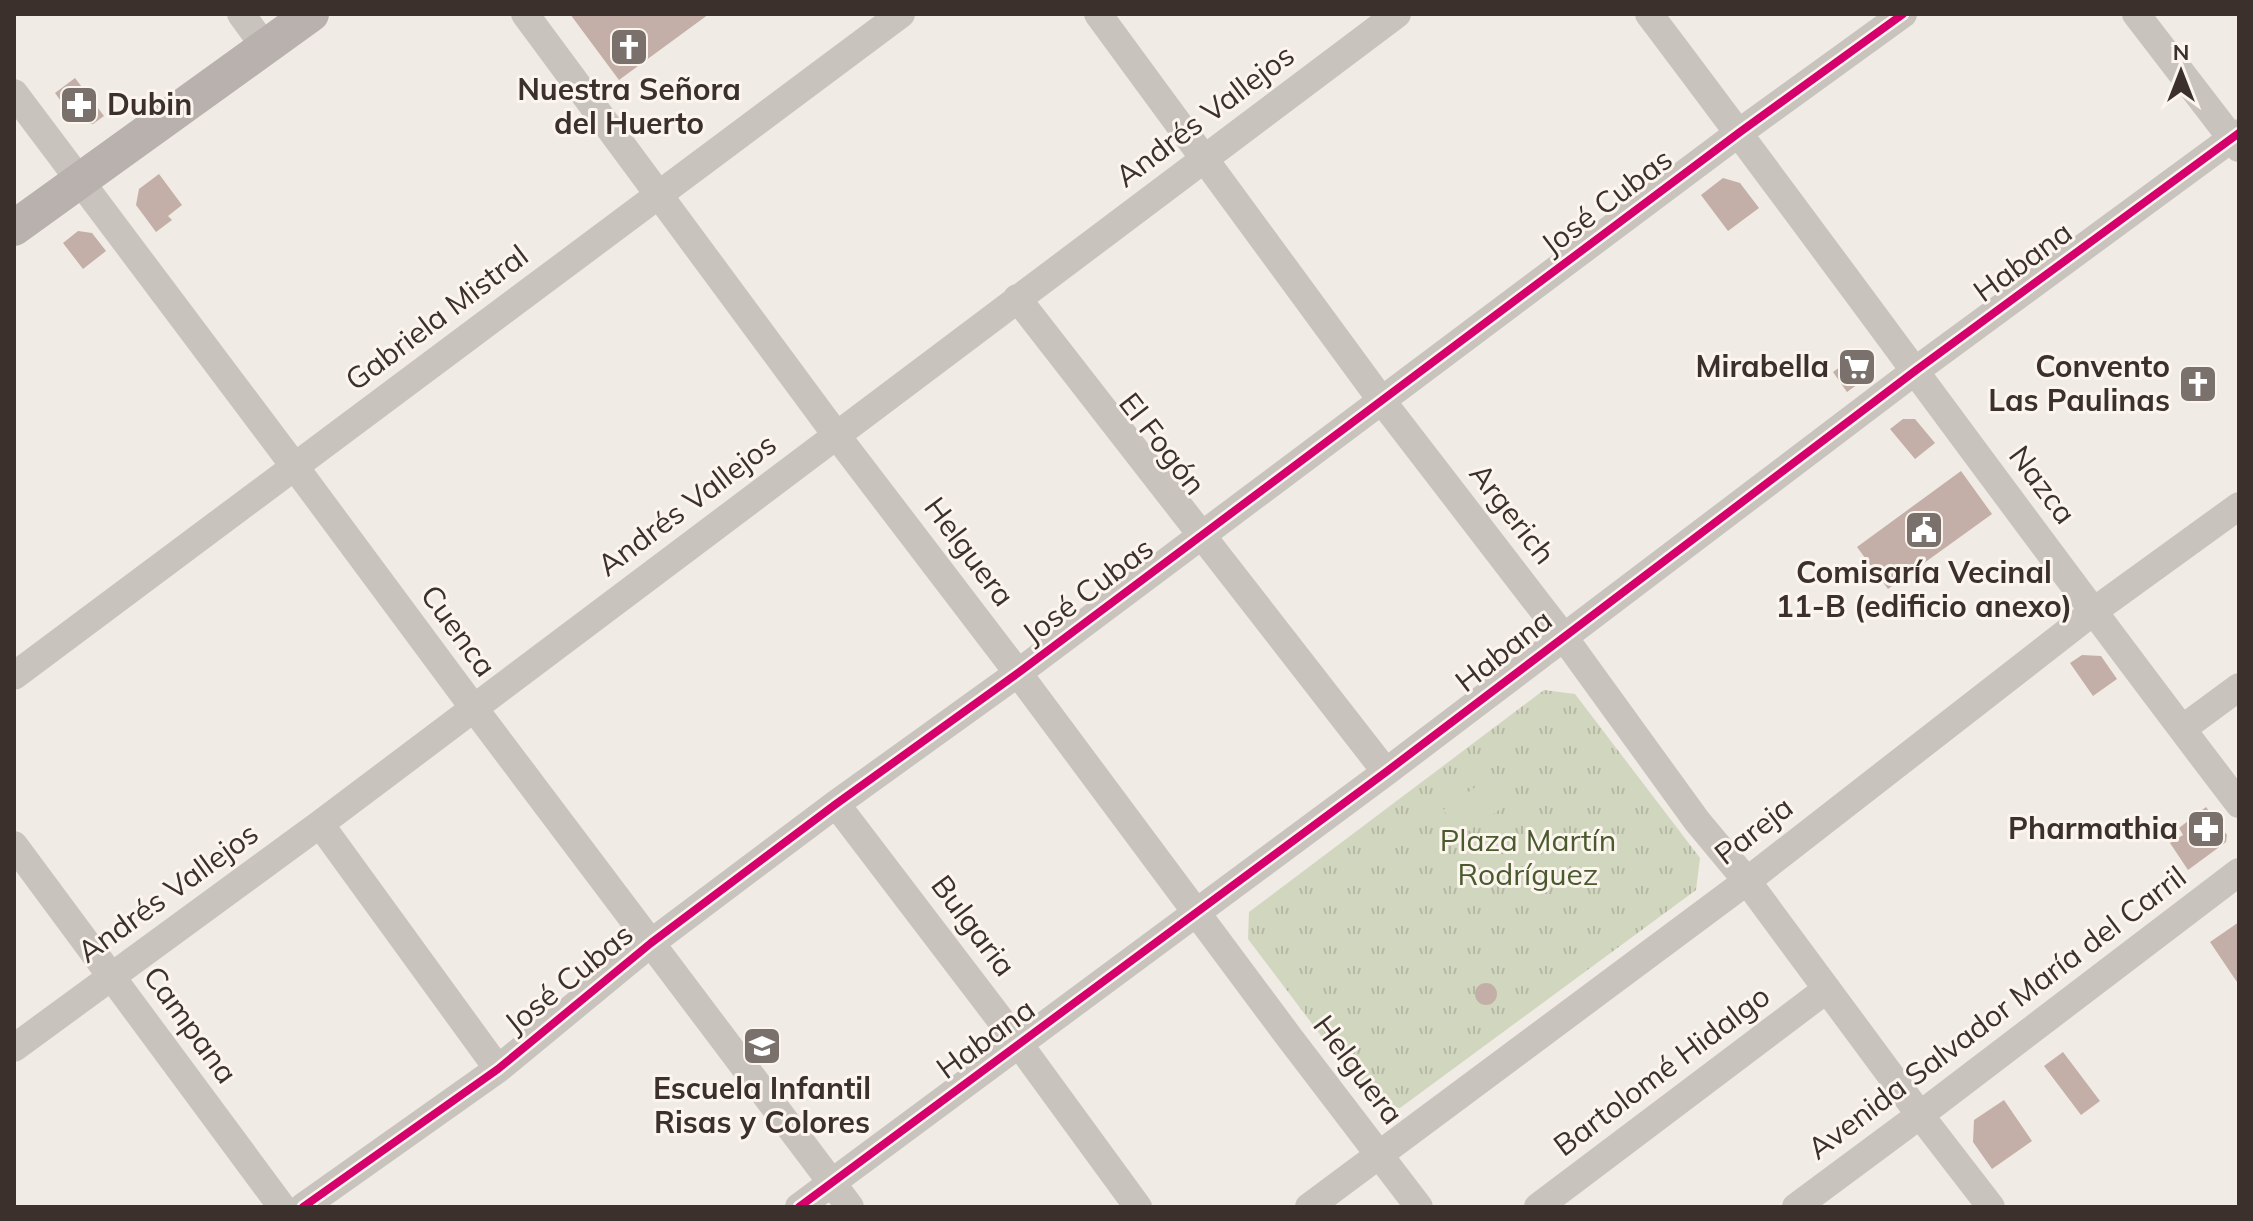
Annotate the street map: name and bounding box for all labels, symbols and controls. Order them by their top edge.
church icon: Nuestra Señora del Huerto [608,26,650,68]
north arrow [2141,32,2221,112]
street label: Andrés Vallejos [1107,36,1301,195]
text: N [2173,38,2189,66]
place label: Nuestra Señora del Huerto [517,70,741,142]
pharmacy icon: Dubin [58,84,100,126]
place label: Dubin [107,85,192,123]
street label: José Cubas [1533,140,1679,263]
street label: Habana [1966,213,2079,310]
street label: Gabriela Mistral [337,236,535,398]
supermarket icon: Mirabella [1836,346,1878,388]
place label: Mirabella [1696,347,1829,385]
place label: Convento Las Paulinas [1988,347,2170,419]
church icon: Convento Las Paulinas [2177,363,2219,405]
street label: El Fogón [1111,385,1214,502]
street label: Andrés Vallejos [589,425,783,584]
street label: Nazca [2001,438,2085,531]
street label: Argerich [1462,455,1564,571]
street label: Helguera [916,489,1023,614]
public building icon: Comisaría Vecinal 11-B (edificio anexo) [1903,509,1945,551]
street label: José Cubas [1014,529,1160,652]
place label: Comisaría Vecinal 11-B (edificio anexo) [1776,553,2072,625]
street label: Cuenca [413,577,505,684]
street label: Habana [1447,601,1559,700]
street label: Pareja [1707,788,1800,873]
pharmacy icon: Pharmathia [2185,808,2227,850]
place label: Pharmathia [2008,809,2178,847]
street label: Andrés Vallejos [70,814,265,971]
park label: Plaza Martín Rodríguez [1440,821,1616,893]
street label: Avenida Salvador María del Carril [1800,857,2193,1167]
street label: Bulgaria [923,867,1024,984]
street label: José Cubas [496,915,640,1042]
street label: Campana [135,958,246,1091]
street label: Bartolomé Hidalgo [1546,977,1777,1164]
street label: Habana [929,990,1042,1087]
street label: Helguera [1305,1007,1412,1132]
school or university icon: Escuela Infantil Risas y Colores [741,1025,783,1067]
place label: Escuela Infantil Risas y Colores [653,1069,871,1141]

